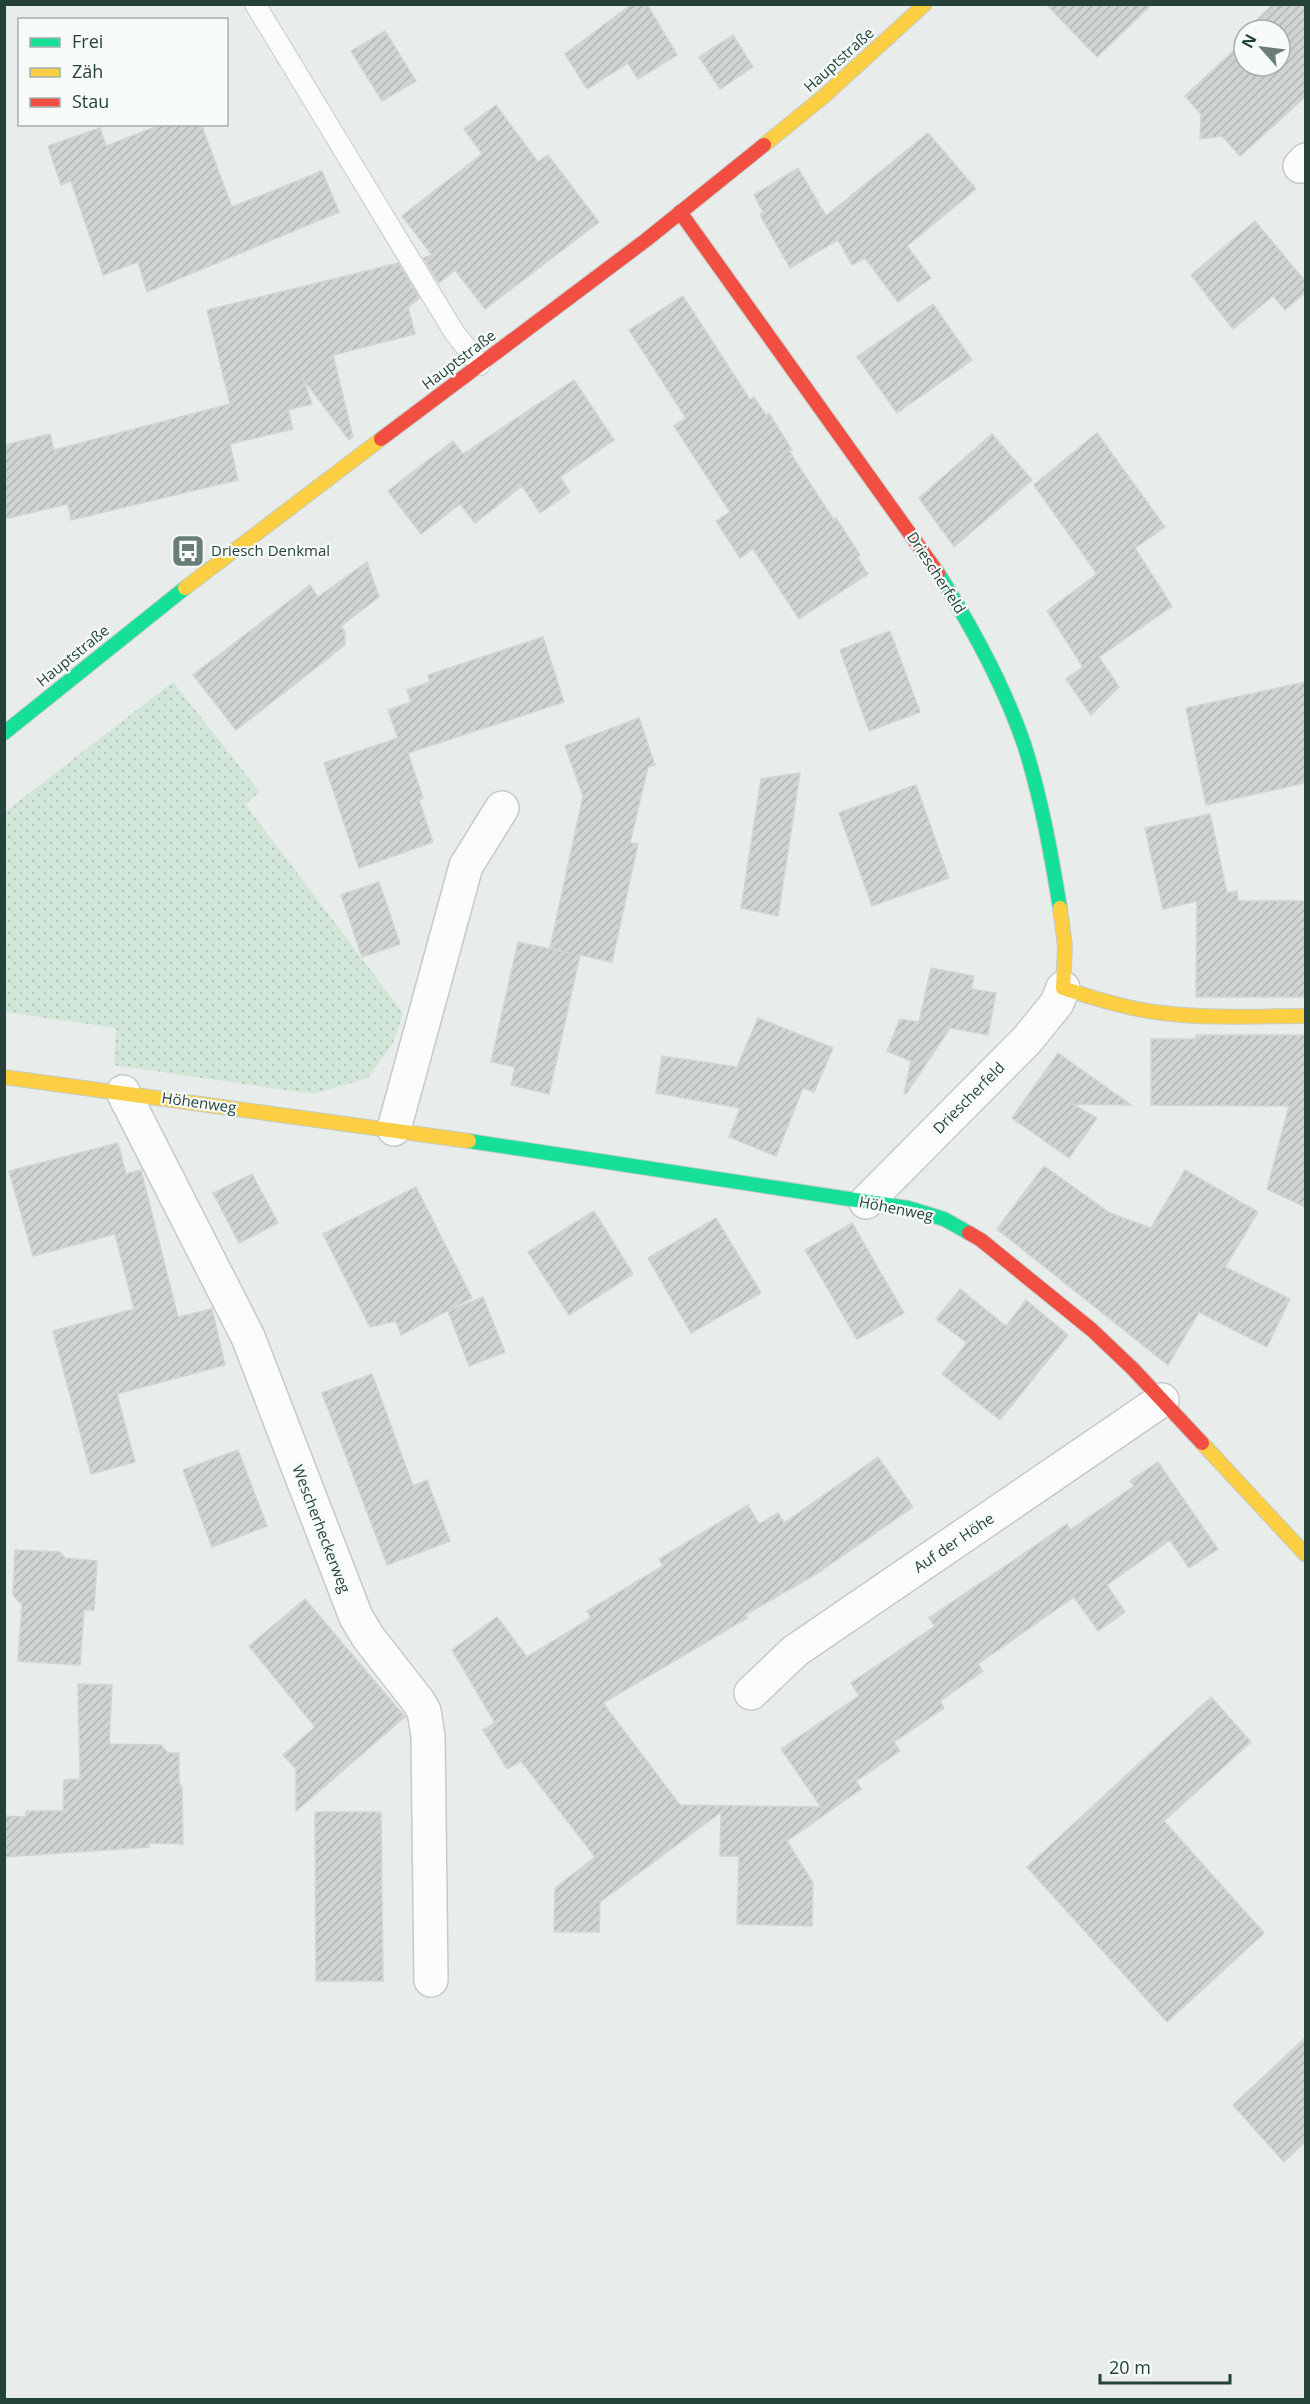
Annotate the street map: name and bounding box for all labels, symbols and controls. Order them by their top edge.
legend [18,18,228,126]
north arrow [1232,18,1292,78]
street label: Hauptstraße [799,22,878,96]
text: Frei [72,29,103,53]
text: N [1236,30,1262,52]
text: Zäh [72,59,103,83]
text: Stau [72,89,109,113]
street label: Hauptstraße [417,325,499,394]
street label: Driescherfeld [903,528,971,617]
bus stop icon: Driesch Denkmal [170,533,206,569]
place label: Driesch Denkmal [211,540,330,560]
street label: Hauptstraße [32,620,113,691]
street label: Driescherfeld [928,1057,1009,1138]
street label: Höhenweg [161,1087,238,1117]
street label: Höhenweg [857,1191,935,1225]
street label: Wescherheckerweg [288,1462,356,1596]
street label: Auf der Höhe [909,1508,998,1576]
scale bar [1100,2347,1230,2385]
text: 20 m [1109,2355,1151,2379]

